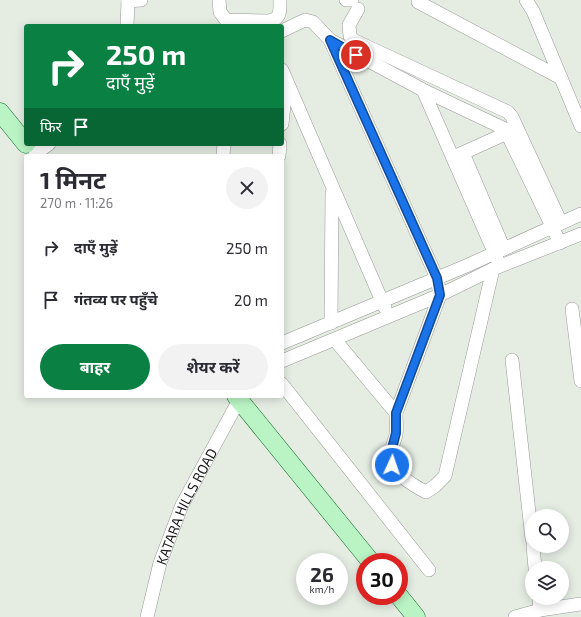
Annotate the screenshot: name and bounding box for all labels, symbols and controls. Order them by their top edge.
text: 250 m [106,37,186,71]
pin [339,38,373,72]
icon: right [40,40,92,92]
icon: arrive [345,44,367,66]
text: दाएँ मुड़ें [106,71,155,93]
icon: arrive [70,116,92,138]
text: फिर [40,117,62,135]
text: 1 मिनट [40,165,106,194]
button: close [226,167,268,209]
text: 270 m · 11:26 [40,195,113,211]
icon: right [40,237,62,259]
text: दाएँ मुड़ें [74,238,118,256]
text: 250 m [226,239,268,257]
icon: arrive [40,289,62,311]
text: गंतव्य पर पहुँचे [74,290,158,308]
text: 20 m [234,291,268,309]
button: बाहर [40,344,150,390]
button: शेयर करें [158,344,268,390]
position arrow [371,444,413,486]
street label: KATARA HILLS ROAD [152,445,220,567]
map controls [525,509,569,605]
button: search [525,509,569,553]
speed limit sign: 30 [356,553,408,605]
button: layers [525,561,569,605]
text: 26 [310,562,334,586]
text: km/h [310,583,334,595]

